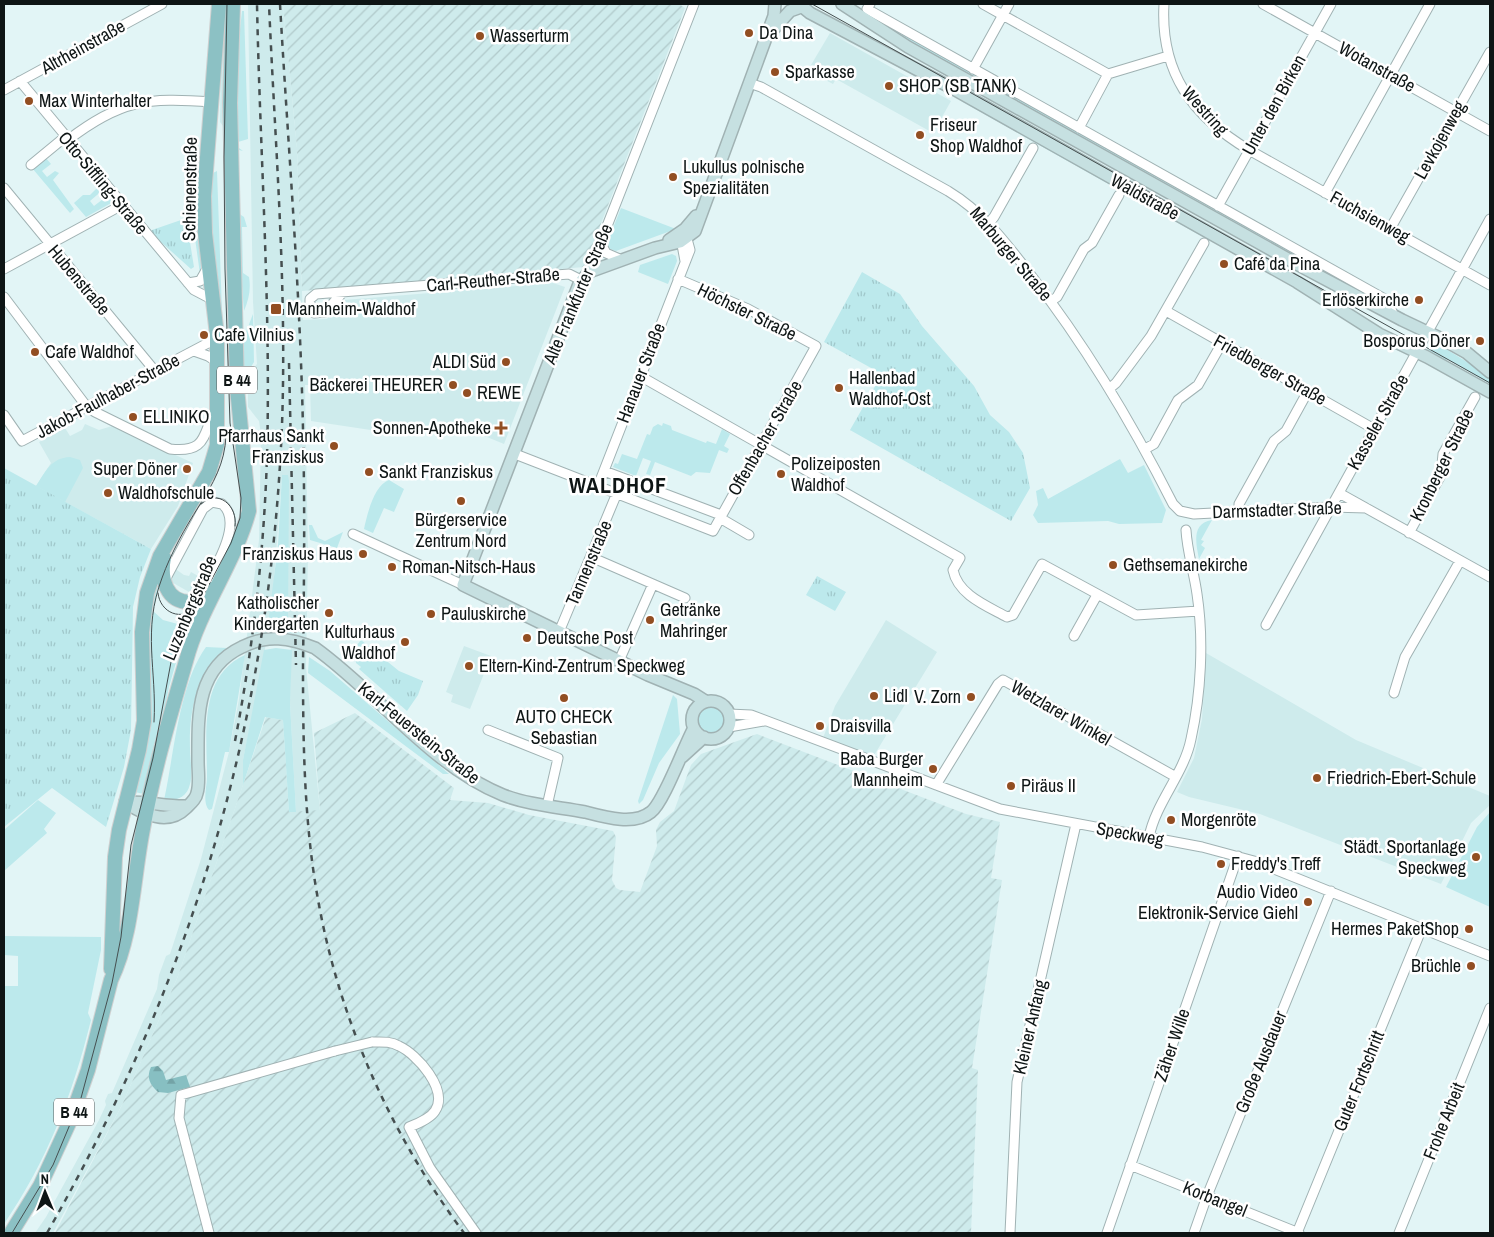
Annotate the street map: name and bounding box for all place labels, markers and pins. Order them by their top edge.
place label: Da Dina [759,20,813,45]
place label: Wasserturm [490,23,569,48]
marker: Da Dina [743,27,755,39]
marker: Wasserturm [474,30,486,42]
place label: Sparkasse [785,59,855,84]
marker: Sparkasse [769,66,781,78]
place label: SHOP (SB TANK) [899,73,1016,98]
marker: SHOP (SB TANK) [883,80,895,92]
place label: Max Winterhalter [39,88,151,113]
marker: Max Winterhalter [23,95,35,107]
place label: Friseur Shop Waldhof [930,112,1023,158]
marker: Friseur Shop Waldhof [914,129,926,141]
place label: Lukullus polnische Spezialitäten [683,154,804,200]
marker: Lukullus polnische Spezialitäten [667,171,679,183]
place label: Café da Pina [1234,251,1320,276]
marker: Café da Pina [1218,258,1230,270]
place label: Erlöserkirche [1322,287,1409,312]
marker: Erlöserkirche [1413,294,1425,306]
place label: Mannheim-Waldhof [287,296,416,321]
marker: Mannheim-Waldhof [269,302,283,316]
place label: Cafe Vilnius [214,322,294,347]
place label: Bosporus Döner [1363,328,1470,353]
marker: Cafe Vilnius [198,329,210,341]
marker: Bosporus Döner [1474,335,1486,347]
place label: Cafe Waldhof [45,339,135,364]
marker: Cafe Waldhof [29,346,41,358]
place label: ALDI Süd [432,349,496,374]
marker: ALDI Süd [500,356,512,368]
place label: Hallenbad Waldhof-Ost [849,365,931,411]
place label: Bäckerei THEURER [310,372,443,397]
marker: Bäckerei THEURER [447,379,459,391]
place label: REWE [477,380,521,405]
marker: Hallenbad Waldhof-Ost [833,382,845,394]
marker: REWE [461,387,473,399]
place label: ELLINIKO [143,404,209,429]
marker: ELLINIKO [127,411,139,423]
place label: Sonnen-Apotheke [373,415,491,440]
marker: Sonnen-Apotheke [495,422,507,434]
place label: Pfarrhaus Sankt Franziskus [218,423,324,469]
marker: Pfarrhaus Sankt Franziskus [328,440,340,452]
place label: Polizeiposten Waldhof [791,451,880,497]
place label: Super Döner [93,456,177,481]
place label: Sankt Franziskus [379,459,493,484]
marker: Super Döner [181,463,193,475]
marker: Sankt Franziskus [363,466,375,478]
marker: Polizeiposten Waldhof [775,468,787,480]
place label: Waldhofschule [118,480,214,505]
marker: Waldhofschule [102,487,114,499]
marker: Bürgerservice Zentrum Nord [455,495,467,507]
place label: Bürgerservice Zentrum Nord [415,507,507,553]
place label: Franziskus Haus [242,541,353,566]
marker: Franziskus Haus [357,548,369,560]
place label: Gethsemanekirche [1123,552,1248,577]
place label: Roman-Nitsch-Haus [402,554,536,579]
marker: Gethsemanekirche [1107,559,1119,571]
marker: Roman-Nitsch-Haus [386,561,398,573]
place label: Katholischer Kindergarten [234,590,319,636]
place label: Getränke Mahringer [660,597,727,643]
place label: Pauluskirche [441,601,526,626]
marker: Katholischer Kindergarten [323,607,335,619]
marker: Pauluskirche [425,608,437,620]
marker: Getränke Mahringer [644,614,656,626]
place label: Kulturhaus Waldhof [324,619,396,665]
place label: Deutsche Post [537,625,633,650]
marker: Deutsche Post [521,632,533,644]
marker: Kulturhaus Waldhof [399,636,411,648]
place label: Eltern-Kind-Zentrum Speckweg [479,653,686,678]
marker: Eltern-Kind-Zentrum Speckweg [463,660,475,672]
place label: Lidl [884,683,908,708]
place label: V. Zorn [914,684,961,709]
marker: Lidl [868,690,880,702]
marker: V. Zorn [965,691,977,703]
marker: AUTO CHECK Sebastian [558,692,570,704]
place label: AUTO CHECK Sebastian [515,704,612,750]
place label: Draisvilla [830,713,892,738]
marker: Draisvilla [814,720,826,732]
place label: Baba Burger Mannheim [840,746,923,792]
marker: Baba Burger Mannheim [927,763,939,775]
place label: Friedrich-Ebert-Schule [1327,765,1476,790]
marker: Friedrich-Ebert-Schule [1311,772,1323,784]
place label: Piräus II [1021,773,1076,798]
marker: Piräus II [1005,780,1017,792]
place label: Morgenröte [1181,807,1256,832]
marker: Morgenröte [1165,814,1177,826]
place label: Städt. Sportanlage Speckweg [1344,834,1467,880]
place label: Freddy's Treff [1231,851,1321,876]
marker: Städt. Sportanlage Speckweg [1470,851,1482,863]
marker: Freddy's Treff [1215,858,1227,870]
place label: Audio Video Elektronik-Service Giehl [1138,879,1298,925]
marker: Audio Video Elektronik-Service Giehl [1302,896,1314,908]
place label: Hermes PaketShop [1331,916,1459,941]
marker: Hermes PaketShop [1463,923,1475,935]
place label: Brüchle [1411,953,1461,978]
marker: Brüchle [1465,960,1477,972]

